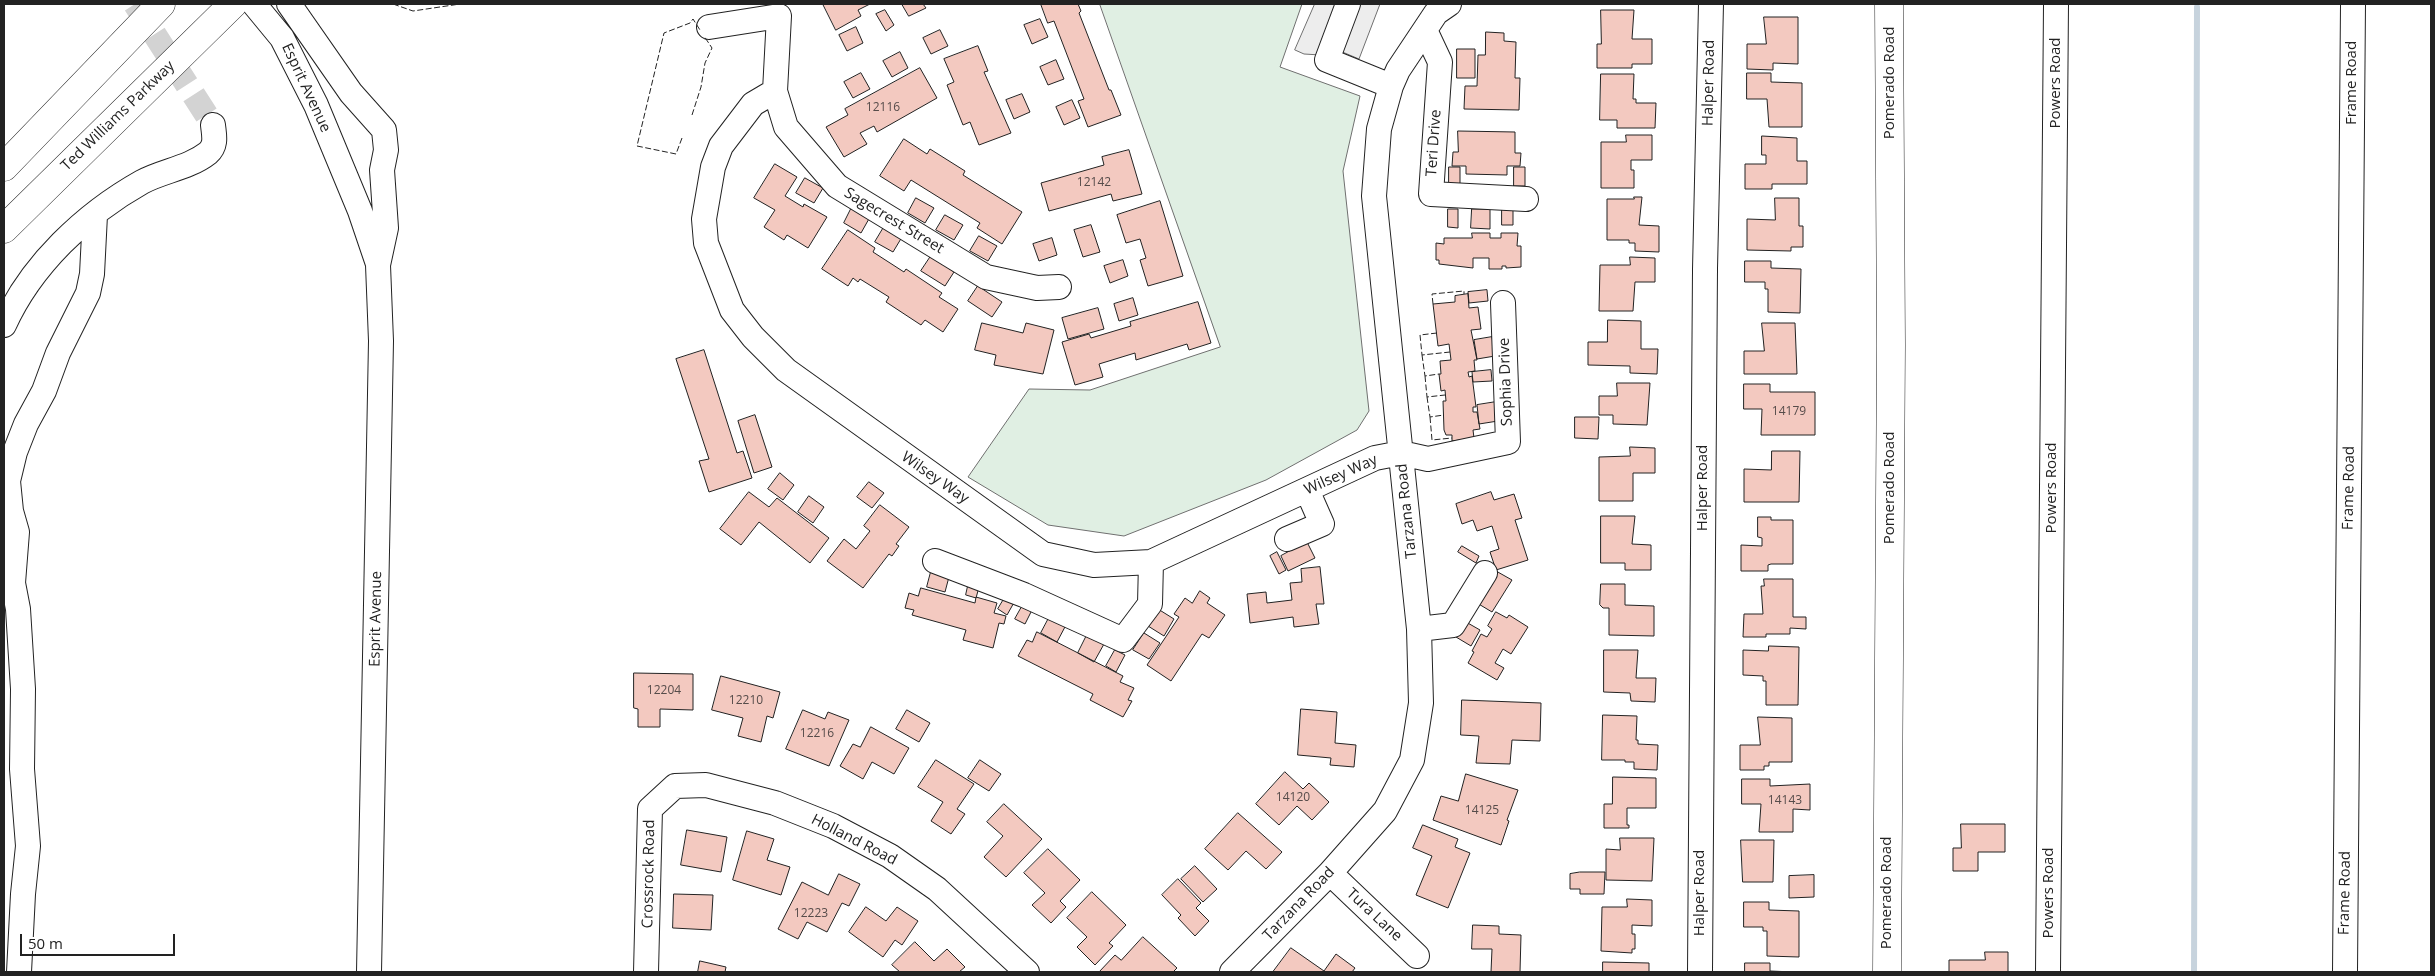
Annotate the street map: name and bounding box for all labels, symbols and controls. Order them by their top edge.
street label: Pomerado Road [1881,27,1899,139]
street label: Powers Road [2047,37,2065,129]
street label: Halper Road [1699,40,1719,126]
street label: Esprit Avenue [278,41,334,135]
street label: Frame Road [2343,41,2361,125]
street label: Ted Williams Parkway [57,57,179,175]
house number: 12116 [866,101,900,115]
street label: Teri Drive [1423,109,1445,177]
house number: 12142 [1077,176,1111,190]
street label: Sagecrest Street [841,184,947,258]
street label: Sophia Drive [1495,338,1517,426]
house number: 14179 [1772,405,1806,419]
street label: Pomerado Road [1881,432,1899,544]
street label: Powers Road [2043,442,2061,534]
street label: Halper Road [1694,445,1712,531]
street label: Frame Road [2339,446,2359,530]
street label: Wilsey Way [898,448,972,508]
street label: Wilsey Way [1302,451,1380,499]
street label: Tarzana Road [1393,463,1421,559]
street label: Esprit Avenue [366,571,386,667]
house number: 12204 [647,684,681,698]
house number: 12210 [729,694,763,708]
house number: 12216 [800,727,834,741]
house number: 14120 [1276,791,1310,805]
house number: 14143 [1768,794,1802,808]
house number: 14125 [1465,804,1499,818]
street label: Holland Road [808,811,900,869]
street label: Crossrock Road [639,819,659,929]
street label: Pomerado Road [1878,837,1896,949]
street label: Powers Road [2040,847,2058,939]
street label: Halper Road [1691,850,1709,936]
street label: Frame Road [2335,851,2355,935]
street label: Tarzana Road [1259,863,1339,945]
street label: Tura Lane [1342,885,1406,945]
house number: 12223 [794,907,828,921]
scale bar [22,924,178,956]
text: 50 m [28,933,63,953]

